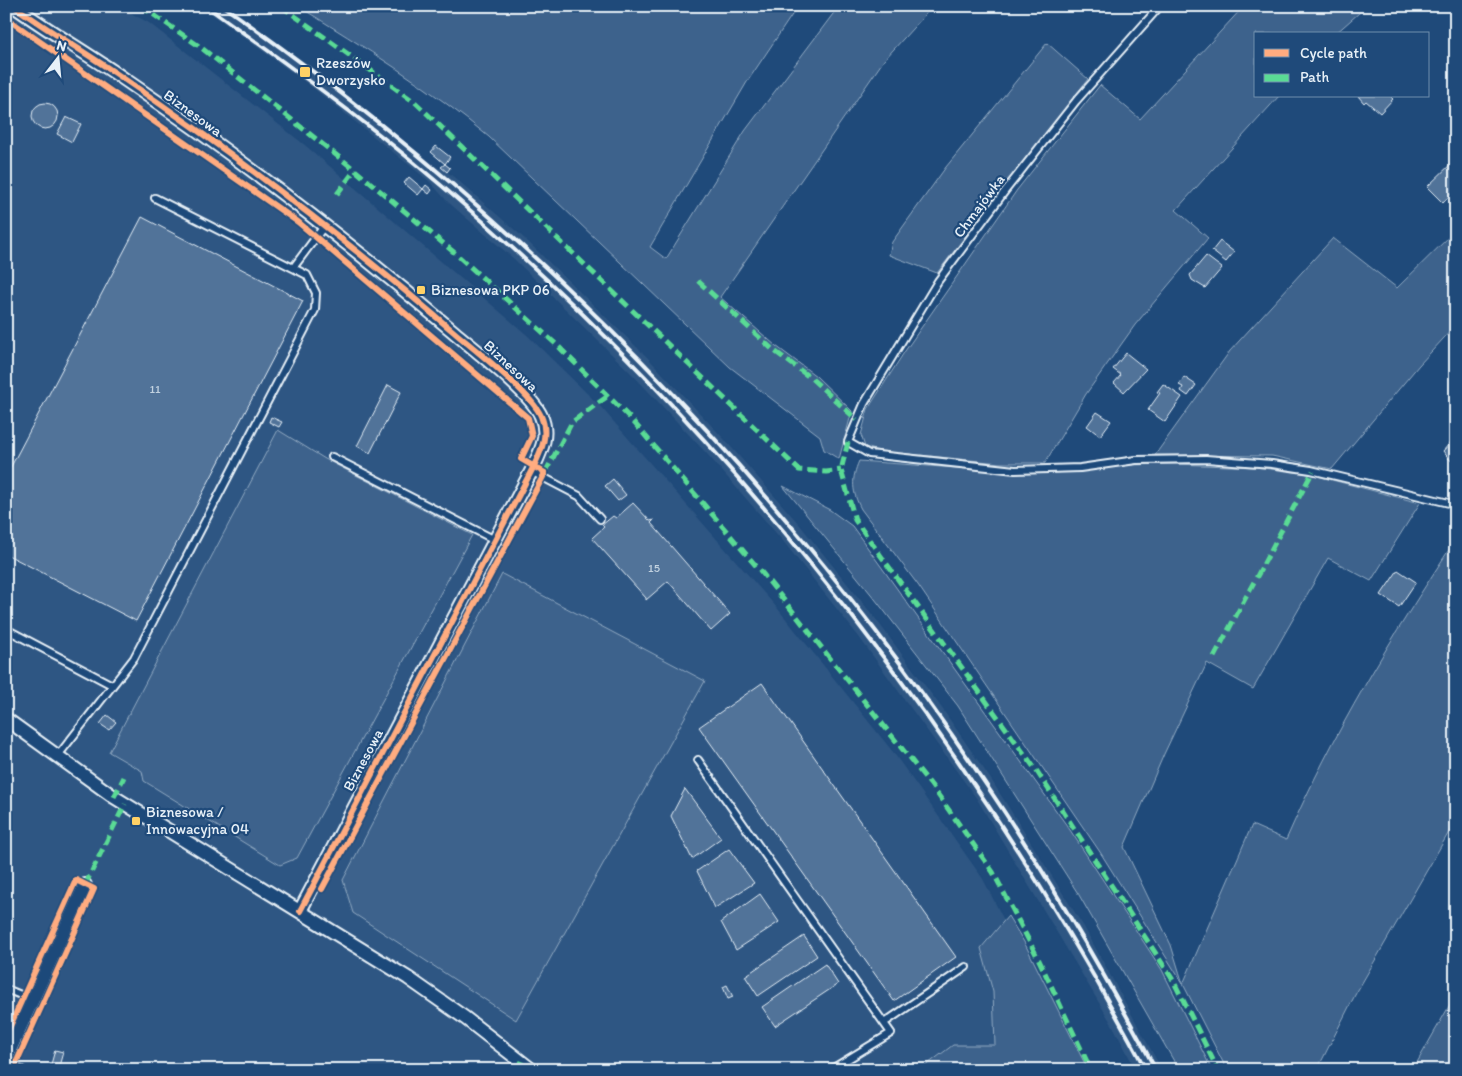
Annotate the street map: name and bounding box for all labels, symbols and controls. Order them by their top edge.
north arrow [32,32,82,82]
legend [1254,32,1430,98]
text: N [55,37,68,55]
text: Cycle path [1300,44,1367,62]
place label: Rzeszów Dworzysko [316,54,386,89]
marker: Rzeszów Dworzysko [298,65,312,79]
text: Path [1300,68,1329,86]
street label: Biznesowa [160,86,226,140]
street label: Chmajówka [949,170,1009,241]
place label: Biznesowa PKP 06 [431,281,550,299]
marker: Biznesowa PKP 06 [415,284,427,296]
street label: Biznesowa [480,336,542,396]
house number: 11 [149,382,161,396]
house number: 15 [648,561,660,575]
street label: Biznesowa [339,726,387,794]
place label: Biznesowa / Innowacyjna 04 [146,803,249,838]
marker: Biznesowa / Innowacyjna 04 [130,815,142,827]

